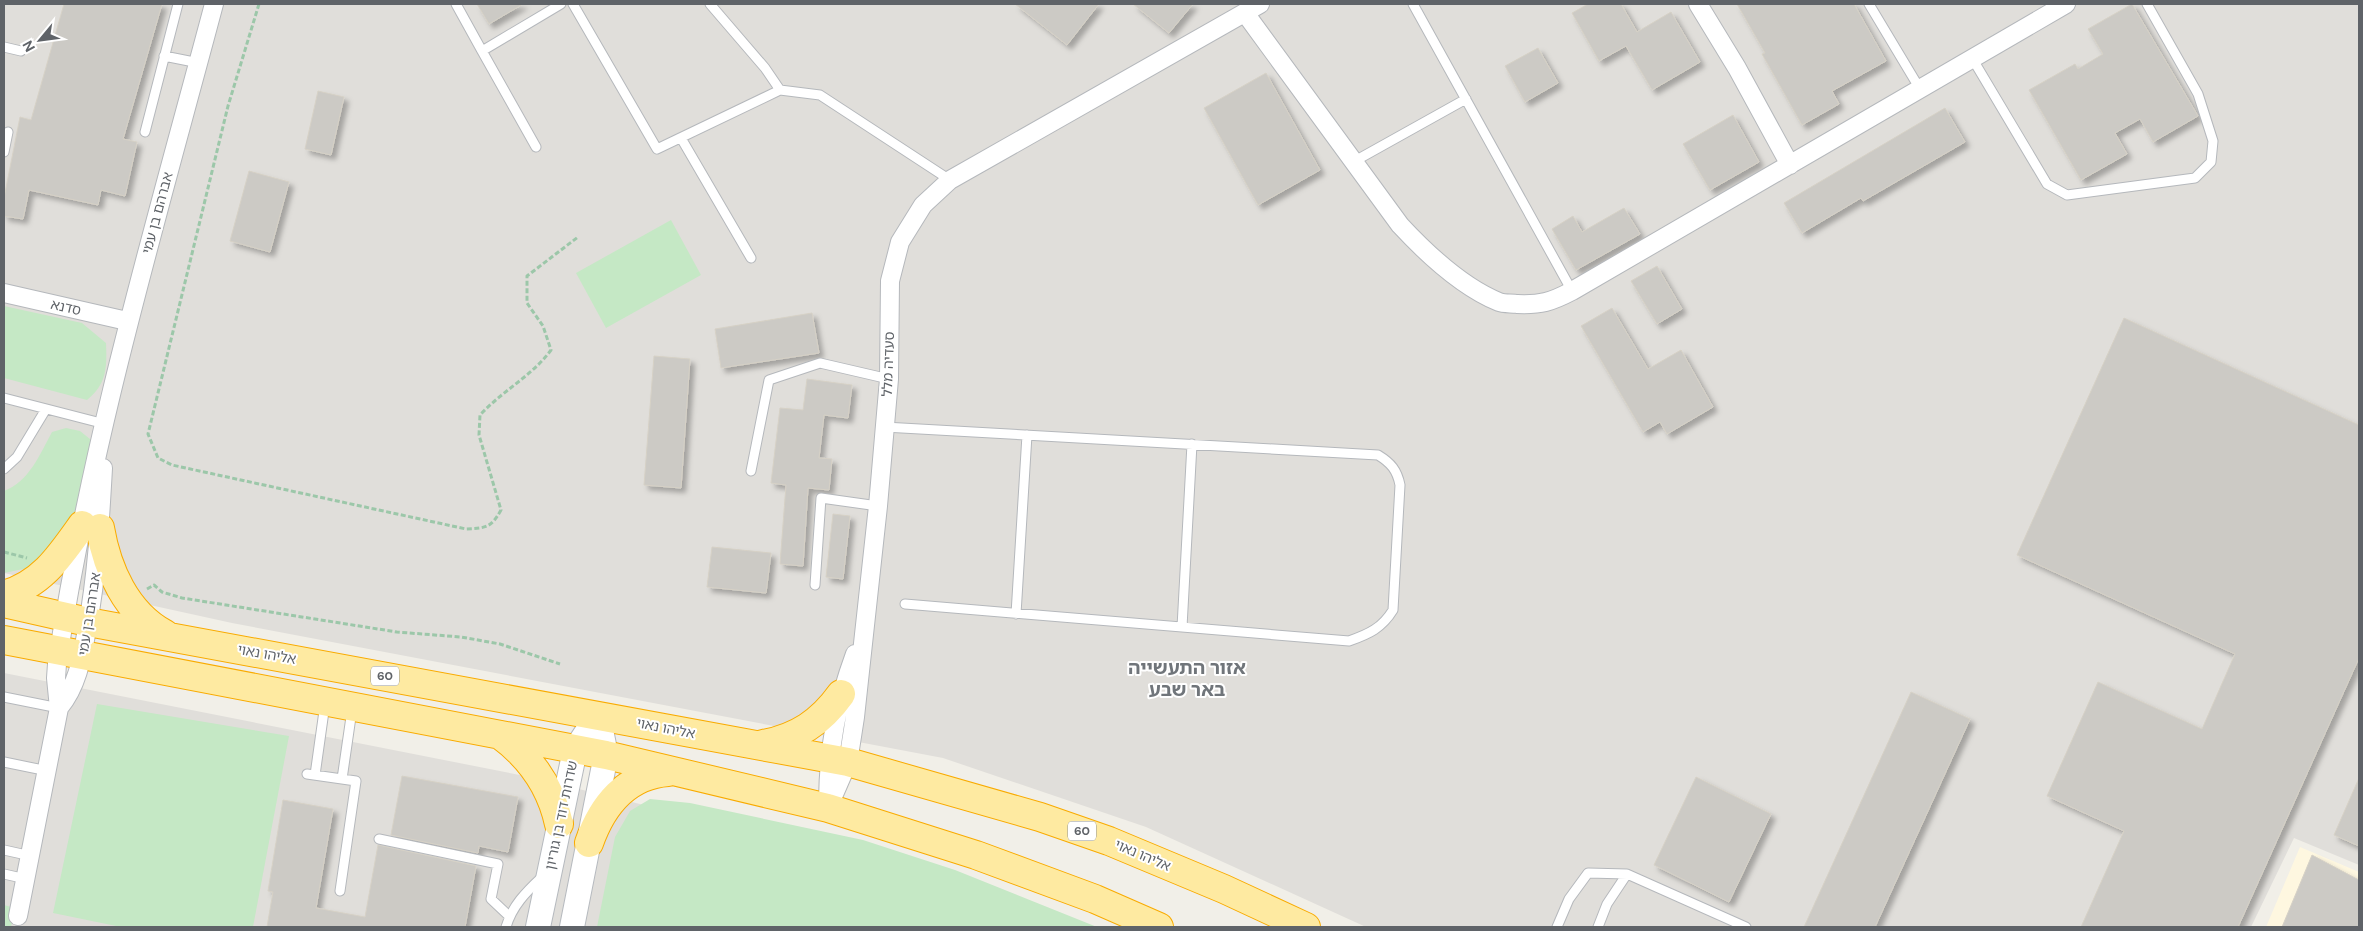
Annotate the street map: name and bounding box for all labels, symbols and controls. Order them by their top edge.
north arrow [15,15,65,65]
text: N [18,37,39,55]
street label: אברהם בן עמי [137,170,177,256]
street label: סדנא [49,295,83,319]
street label: סעדיה מלל [878,331,898,397]
street label: אברהם בן עמי [74,571,104,657]
street label: אליהו נאוי [236,640,298,668]
district label: אזור התעשייה באר שבע [1128,655,1246,702]
road number: 60 [371,666,399,686]
street label: אליהו נאוי [635,714,697,743]
street label: שדרות דוד בן גוריון [541,759,581,871]
road number: 60 [1068,821,1096,840]
street label: אליהו נאוי [1112,835,1174,875]

